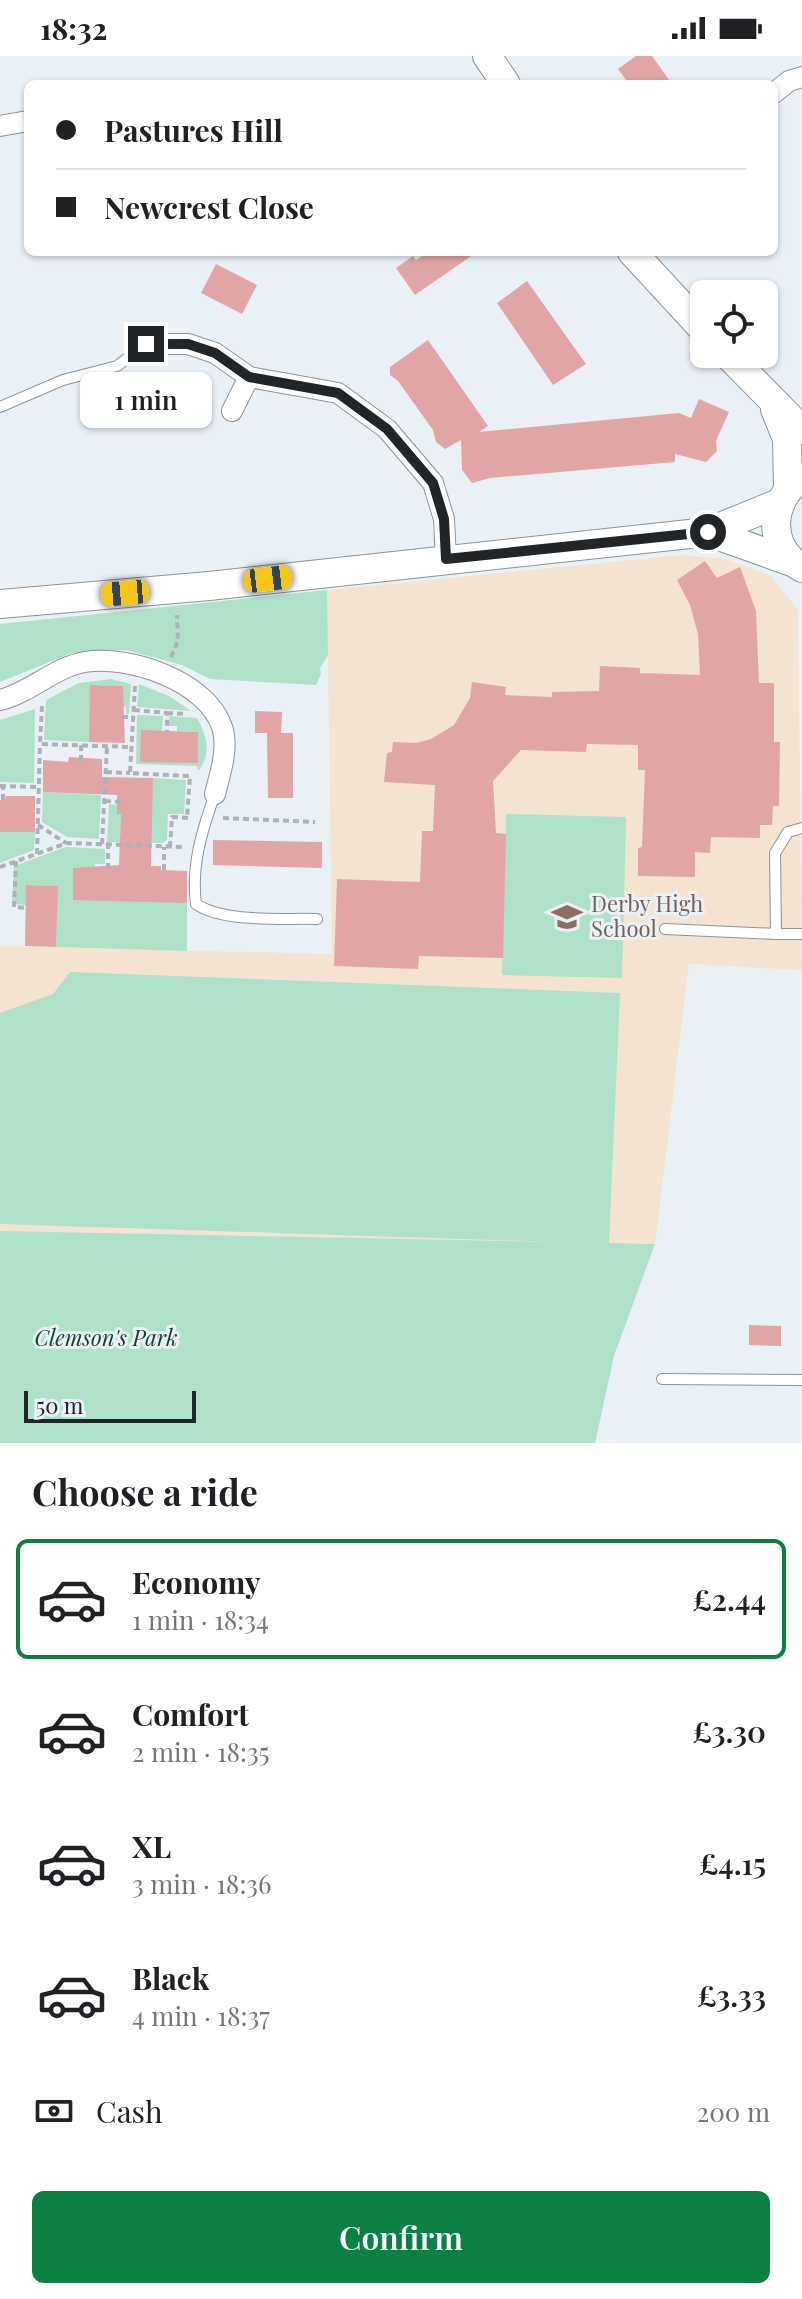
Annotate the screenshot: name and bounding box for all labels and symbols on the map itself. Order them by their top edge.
route end [128,326,164,362]
callout: 1 min [80,372,212,428]
route start [690,514,726,550]
car [243,564,293,594]
car [100,579,150,607]
place label: Derby High School [591,888,703,943]
school or university icon: Derby High School [550,900,584,934]
park label: Clemson's Park [35,1322,177,1352]
scale bar [24,1387,196,1423]

